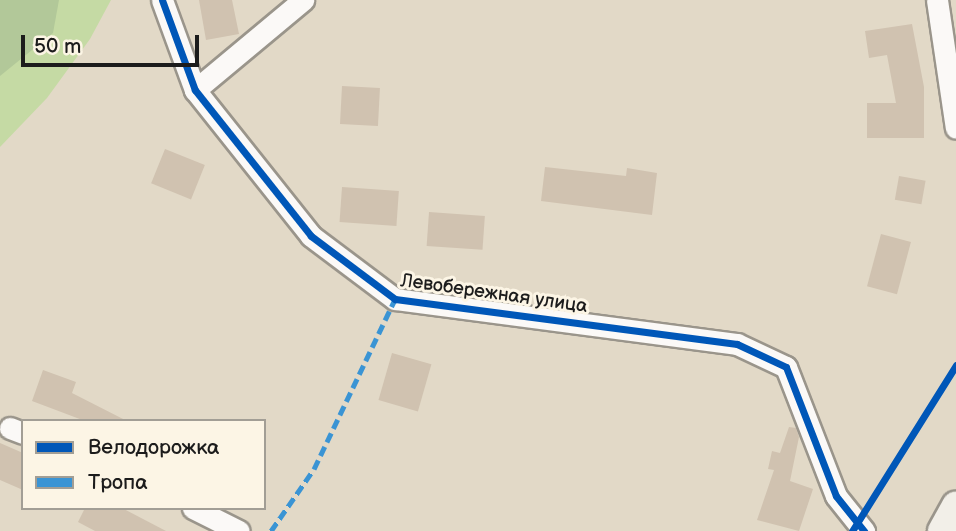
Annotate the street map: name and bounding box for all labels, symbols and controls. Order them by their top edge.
scale bar [24,21,203,65]
text: 50 m [34,34,81,59]
street label: Левобережная улица [399,270,589,318]
legend [21,419,266,510]
text: Велодорожка [88,435,219,460]
text: Тропа [88,470,148,495]

